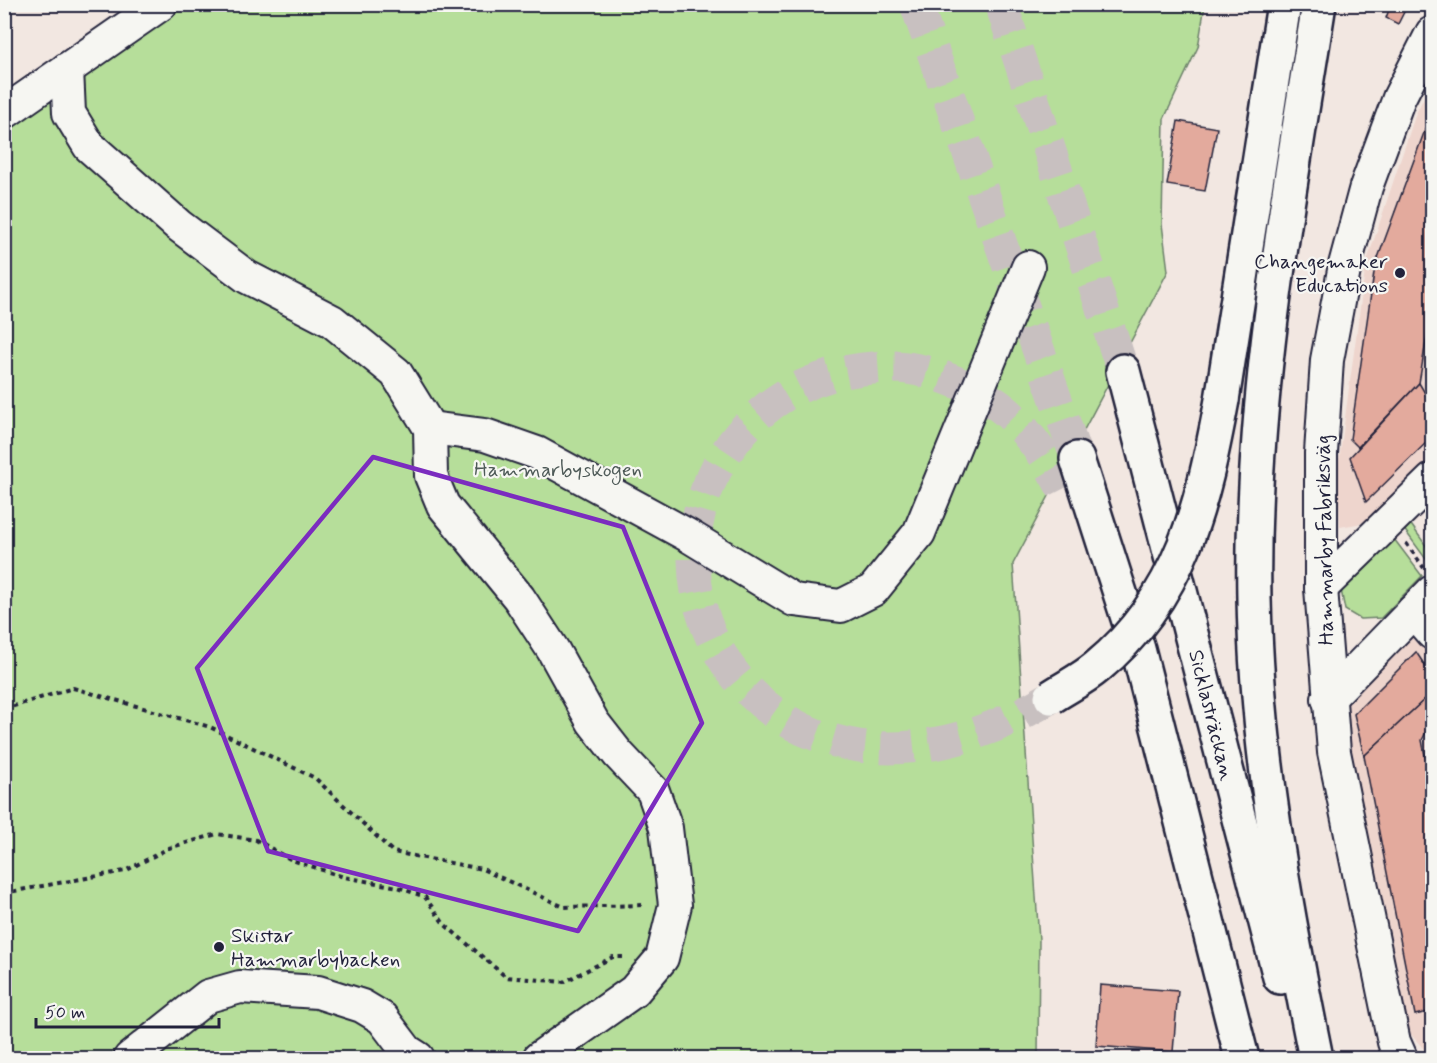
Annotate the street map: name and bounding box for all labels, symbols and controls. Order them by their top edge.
place label: Changemaker Educations [1254,248,1388,300]
marker: Changemaker Educations [1393,266,1407,280]
street label: Hammarby Fabriksväg [1309,434,1341,646]
park label: Hammarbyskogen [474,456,642,485]
street label: Sicklasträckan [1181,647,1241,784]
place label: Skistar Hammarbybacken [231,922,400,974]
marker: Skistar Hammarbybacken [212,940,226,954]
scale bar [36,991,219,1029]
text: 50 m [45,1001,85,1025]

